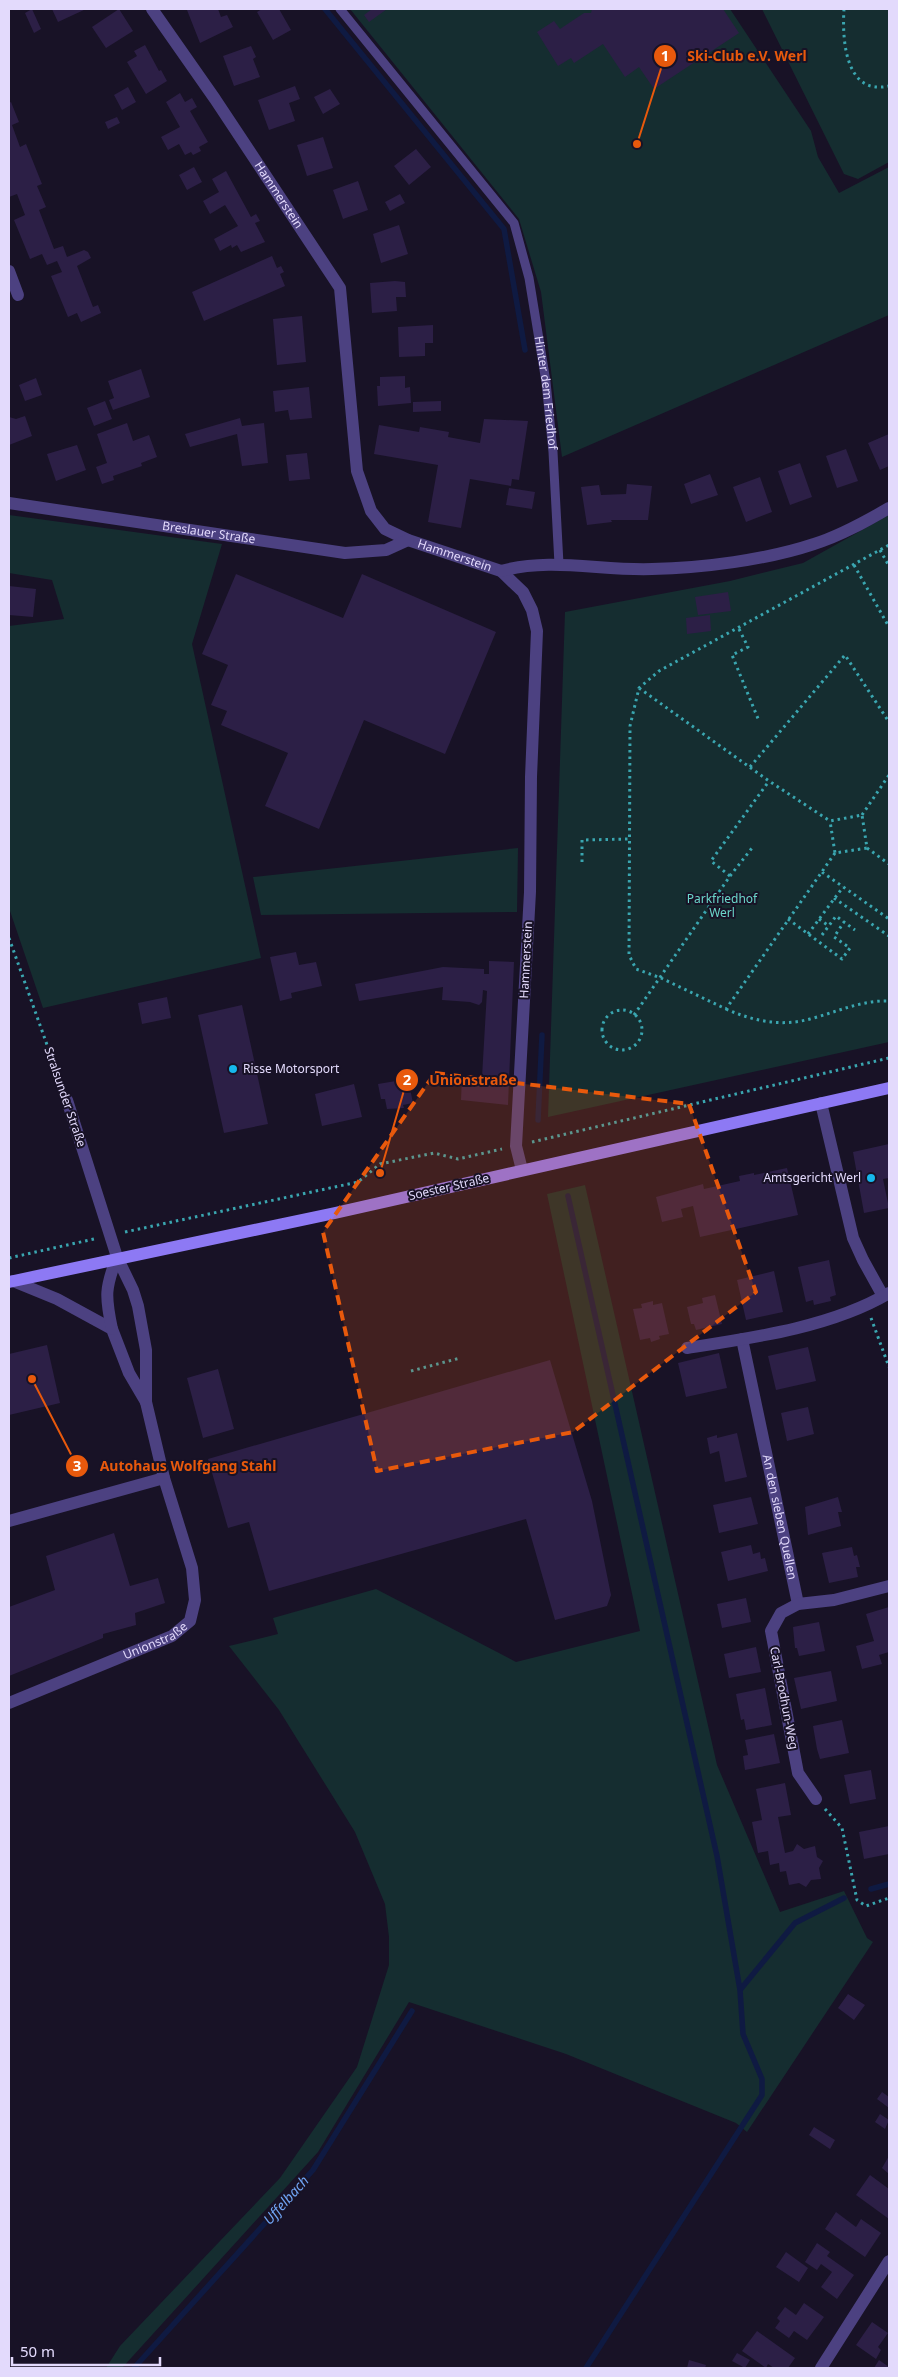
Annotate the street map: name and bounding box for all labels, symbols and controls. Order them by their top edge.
callout: Ski-Club e.V. Werl [653,42,817,71]
text: 1 [661,45,669,65]
text: Ski-Club e.V. Werl [687,46,807,65]
street label: Hammerstein [251,158,307,232]
street label: Hinter dem Friedhof [531,335,562,451]
street label: Breslauer Straße [161,517,257,548]
street label: Hammerstein [415,535,494,575]
park label: Parkfriedhof Werl [687,890,758,921]
street label: Hammerstein [515,921,536,999]
street label: Stralsunder Straße [40,1044,91,1149]
place label: Risse Motorsport [243,1060,340,1077]
marker: Risse Motorsport [227,1063,239,1075]
callout: Unionstraße [394,1066,526,1095]
text: 2 [403,1069,412,1089]
text: Unionstraße [429,1070,517,1089]
street label: Soester Straße [407,1169,491,1204]
place label: Amtsgericht Werl [763,1169,861,1186]
marker: Amtsgericht Werl [865,1172,877,1184]
callout: Autohaus Wolfgang Stahl [64,1451,286,1480]
street label: An den sieben Quellen [759,1453,802,1581]
text: 3 [73,1455,81,1475]
text: Autohaus Wolfgang Stahl [100,1456,276,1475]
street label: Unionstraße [120,1618,191,1663]
street label: Carl-Brodhun-Weg [766,1645,803,1751]
water label: Uffelbach [259,2171,313,2228]
scale bar [12,2334,160,2366]
text: 50 m [20,2341,55,2361]

